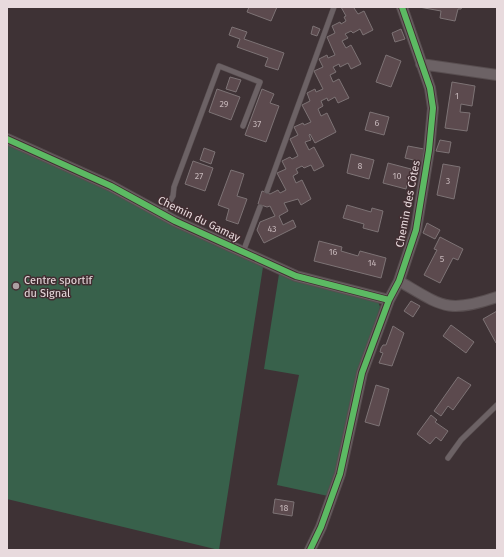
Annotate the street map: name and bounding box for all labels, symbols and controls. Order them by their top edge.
house number: 1 [455,91,459,101]
house number: 29 [219,99,229,109]
house number: 6 [375,118,380,128]
house number: 37 [253,119,261,129]
street label: Chemin des Côtes [393,159,423,249]
house number: 8 [358,161,363,171]
house number: 27 [195,171,203,181]
house number: 10 [393,171,401,181]
house number: 3 [446,176,450,186]
street label: Chemin du Gamay [156,193,243,245]
house number: 43 [267,224,277,234]
house number: 16 [329,247,338,257]
house number: 5 [440,254,445,264]
house number: 14 [368,258,377,268]
place label: Centre sportif du Signal [24,274,94,300]
marker: Centre sportif du Signal [11,281,21,291]
house number: 18 [280,503,288,513]

